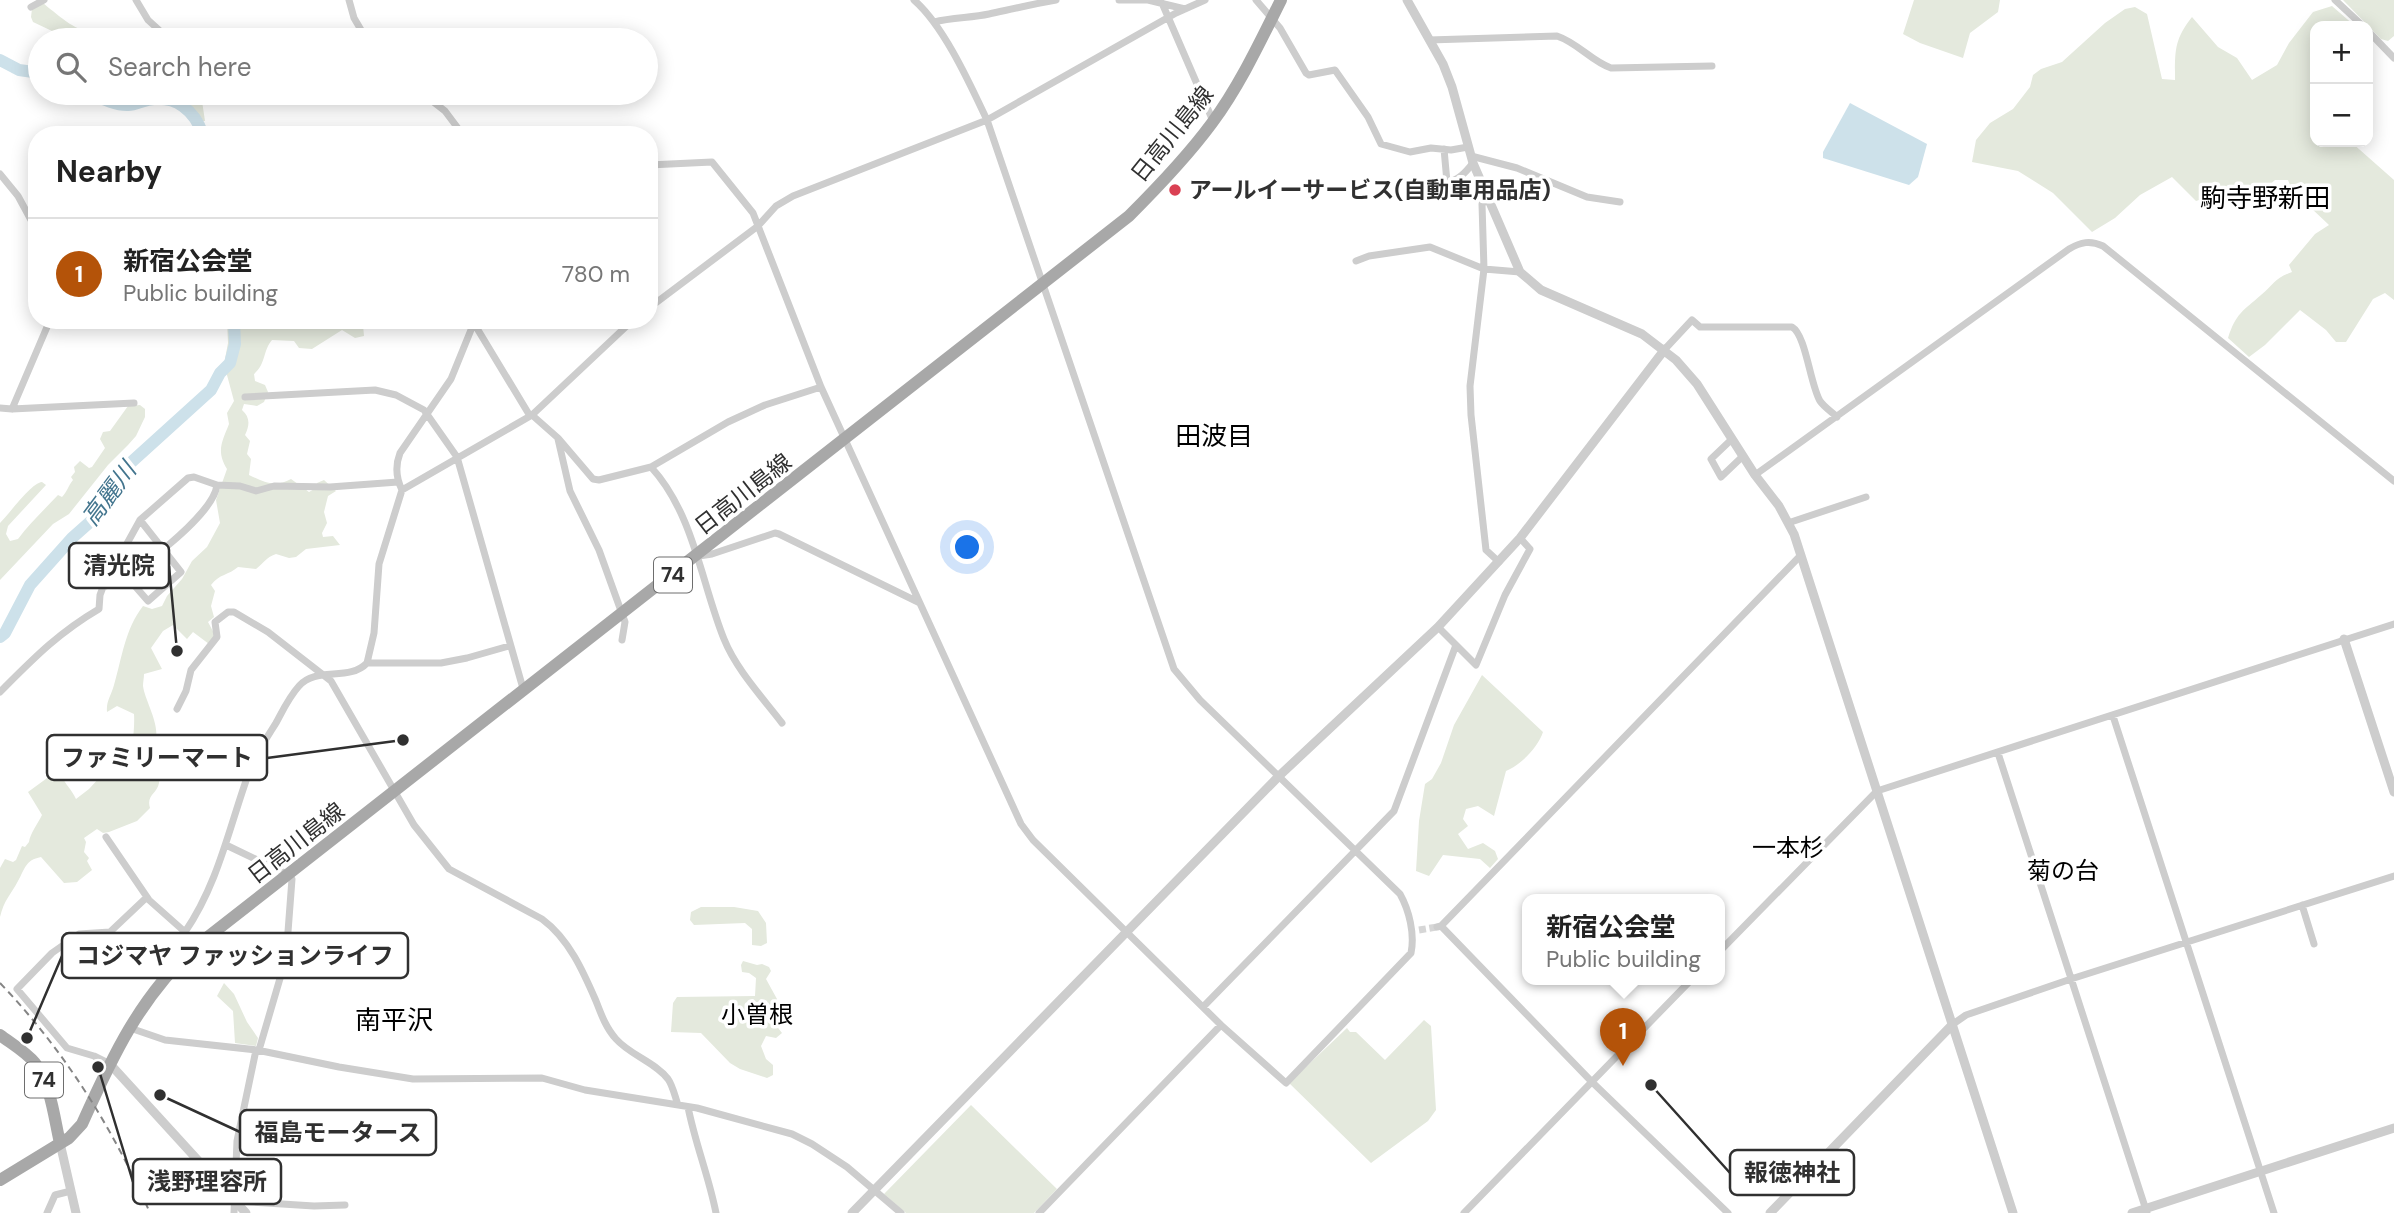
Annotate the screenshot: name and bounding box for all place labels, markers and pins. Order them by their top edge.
place label: アールイーサービス(自動車用品店) [1189,175,1551,205]
marker: アールイーサービス(自動車用品店) [1167,182,1183,198]
callout: 清光院 [69,543,169,588]
callout: ファミリーマート [47,735,267,780]
callout: コジマヤ ファッションライフ [62,933,408,978]
pin: 1 [1600,1008,1646,1066]
callout: 福島モータース [240,1110,436,1155]
callout: 報徳神社 [1730,1150,1854,1195]
callout: 浅野理容所 [133,1159,281,1204]

